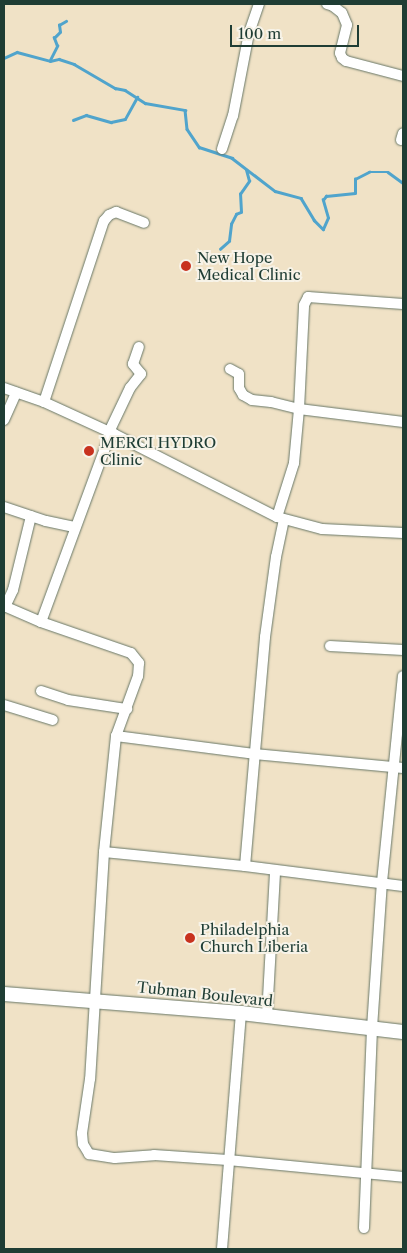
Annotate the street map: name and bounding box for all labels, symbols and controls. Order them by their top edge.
scale bar [232,15,361,47]
text: 100 m [238,24,281,43]
place label: New Hope Medical Clinic [197,248,301,283]
marker: New Hope Medical Clinic [179,259,193,273]
place label: MERCI HYDRO Clinic [100,433,216,468]
marker: MERCI HYDRO Clinic [82,444,96,458]
place label: Philadelphia Church Liberia [200,920,308,955]
marker: Philadelphia Church Liberia [184,932,196,944]
street label: Tubman Boulevard [136,978,274,1010]

